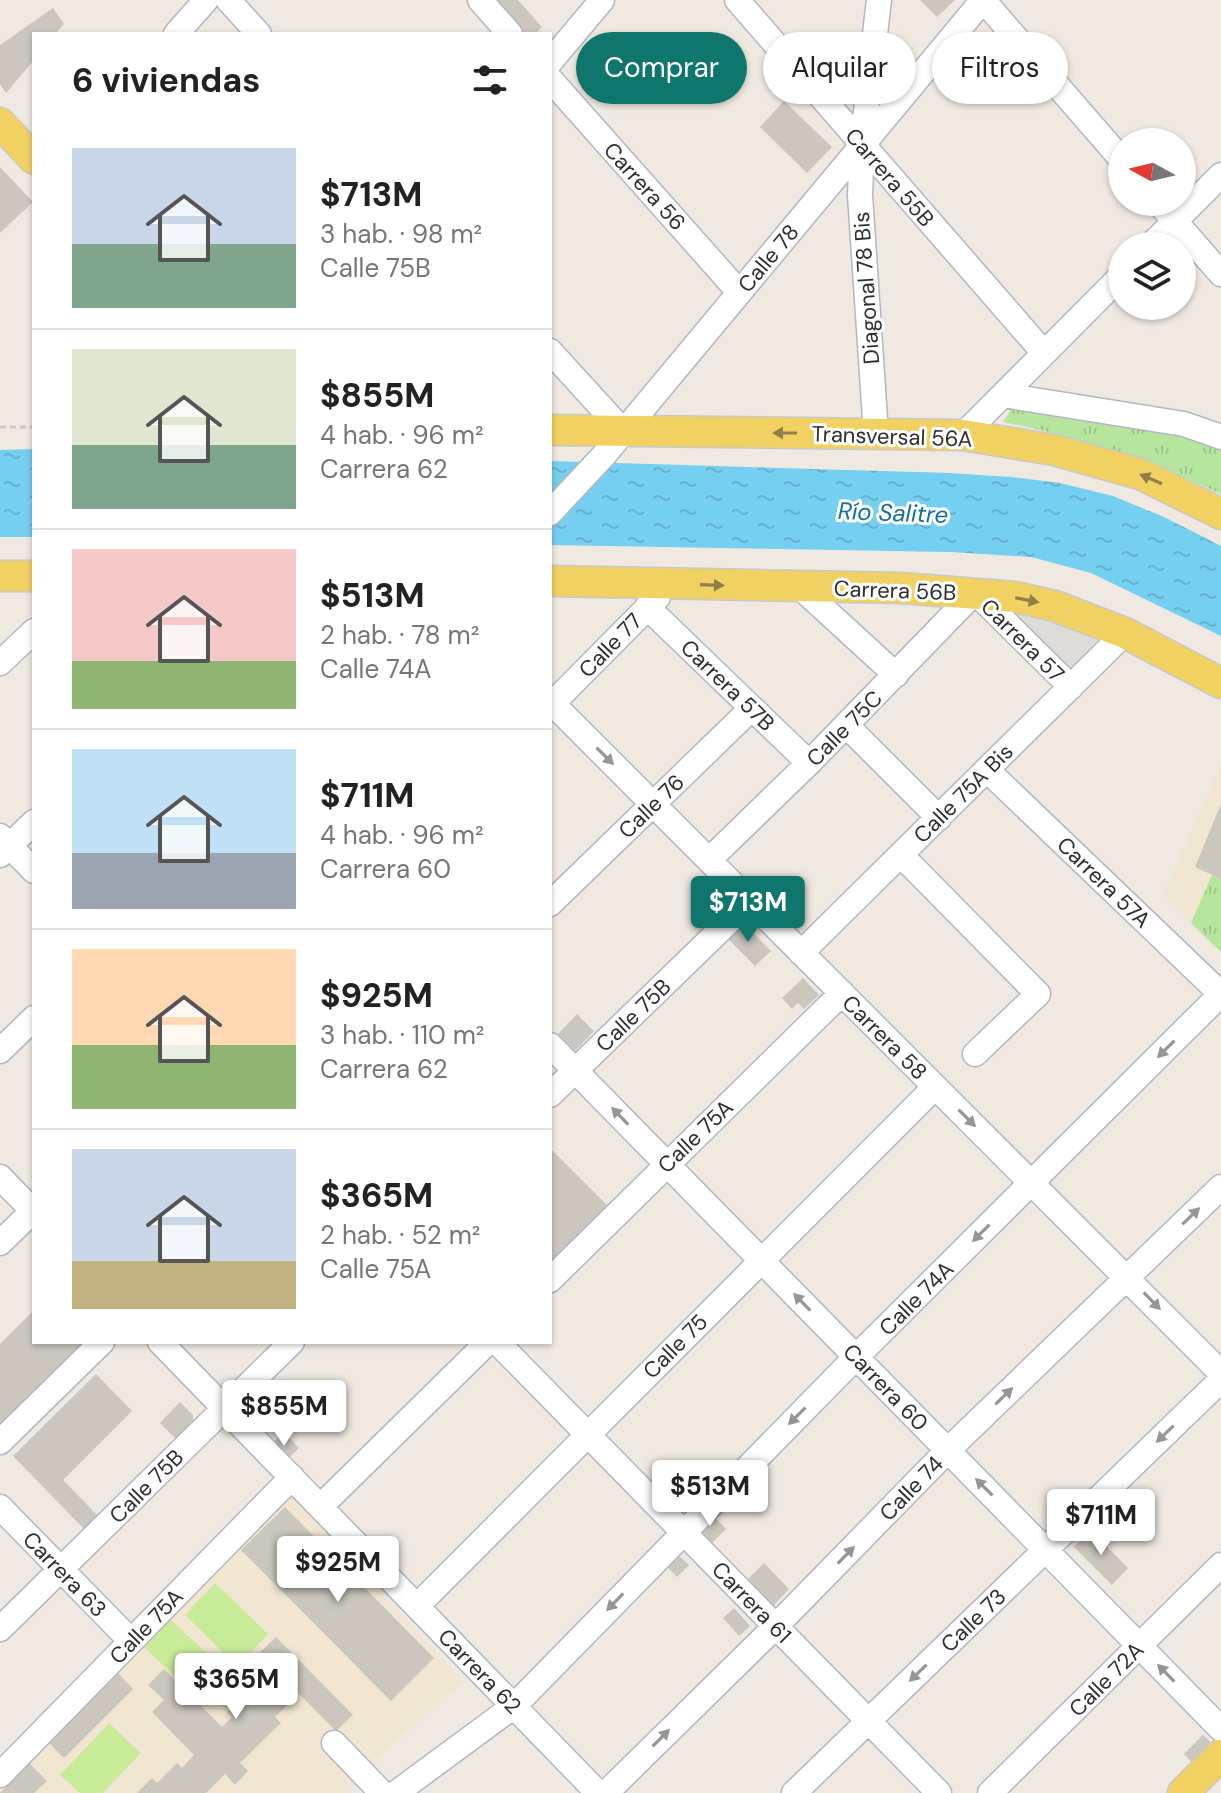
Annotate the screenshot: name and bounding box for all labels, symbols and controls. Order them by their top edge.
chip: Comprar [576,32,747,104]
chip: Alquilar [763,32,916,104]
chip: Filtros [932,32,1068,104]
text: 6 viviendas [72,58,260,103]
icon: filters [468,58,512,102]
street label: Carrera 55B [839,122,941,233]
north arrow [1108,128,1196,216]
map controls [1108,128,1196,320]
street label: Carrera 56 [597,136,692,237]
text: $713M [320,172,422,217]
icon: home [136,180,232,276]
street label: Diagonal 78 Bis [847,211,886,365]
text: 3 hab. · 98 m² [320,217,482,251]
street label: Calle 78 [731,218,805,299]
button: layers [1108,232,1196,320]
text: Calle 75B [320,251,431,285]
text: $855M [320,373,434,418]
icon: home [136,381,232,477]
text: 4 hab. · 96 m² [320,418,484,452]
street label: Transversal 56A [811,419,973,454]
one-way arrow [772,427,797,439]
text: Carrera 62 [320,452,448,486]
one-way arrow [1139,473,1163,486]
water label: Río Salitre [837,495,949,530]
text: $513M [320,573,425,618]
street label: Carrera 56B [833,574,957,607]
one-way arrow [700,578,725,591]
icon: home [136,581,232,677]
street label: Carrera 57 [975,592,1071,688]
one-way arrow [1015,594,1040,607]
street label: Calle 77 [572,607,648,684]
text: 2 hab. · 78 m² [320,618,479,652]
street label: Carrera 57B [674,633,781,738]
text: Calle 74A [320,652,431,686]
street label: Calle 75C [800,684,889,773]
street label: Calle 75A Bis [907,737,1019,849]
one-way arrow [595,746,614,765]
street label: Calle 76 [612,768,691,845]
text: $711M [320,773,414,818]
icon: home [136,781,232,877]
text: 4 hab. · 96 m² [320,818,484,852]
street label: Carrera 57A [1051,830,1157,934]
text: Carrera 60 [320,852,451,886]
pin: $713M [692,876,804,944]
text: $713M [709,885,787,919]
street label: Calle 75B [590,972,677,1058]
text: $925M [320,973,433,1018]
icon: home [136,981,232,1077]
street label: Carrera 58 [836,989,933,1086]
text: 3 hab. · 110 m² [320,1018,484,1052]
one-way arrow [1157,1040,1176,1058]
text: Carrera 62 [320,1052,448,1086]
street label: Calle 75A [651,1093,739,1179]
one-way arrow [611,1107,630,1126]
one-way arrow [957,1108,976,1127]
text: $365M [320,1173,433,1218]
icon: home [136,1181,232,1277]
one-way arrow [1181,1207,1200,1226]
text: 2 hab. · 52 m² [320,1218,480,1252]
one-way arrow [973,1223,991,1242]
text: Calle 75A [320,1252,431,1286]
street label: Calle 74A [873,1255,960,1342]
one-way arrow [1142,1291,1160,1310]
one-way arrow [793,1293,812,1312]
street label: Calle 75 [637,1308,714,1385]
street label: Carrera 60 [837,1337,935,1437]
pin: $855M [228,1380,340,1448]
one-way arrow [994,1388,1013,1406]
text: $855M [240,1389,328,1423]
one-way arrow [789,1406,807,1425]
one-way arrow [1156,1424,1175,1443]
street label: Calle 75B [103,1443,190,1530]
street label: Calle 74 [873,1450,949,1527]
pin: $513M [654,1460,766,1528]
text: $513M [670,1469,750,1503]
one-way arrow [975,1478,994,1497]
pin: $711M [1045,1489,1157,1557]
text: $711M [1065,1498,1137,1532]
street label: Carrera 63 [16,1525,113,1624]
pin: $925M [282,1536,394,1604]
text: $925M [295,1545,381,1579]
one-way arrow [836,1546,854,1565]
street label: Carrera 61 [706,1555,798,1649]
street label: Calle 75A [103,1582,189,1670]
street label: Calle 73 [934,1582,1012,1659]
one-way arrow [606,1592,625,1611]
street label: Carrera 62 [432,1622,528,1720]
street label: Calle 72A [1063,1636,1150,1723]
pin: $365M [180,1653,292,1721]
text: $365M [193,1662,279,1696]
one-way arrow [909,1664,928,1682]
one-way arrow [1158,1664,1176,1683]
one-way arrow [651,1730,670,1748]

